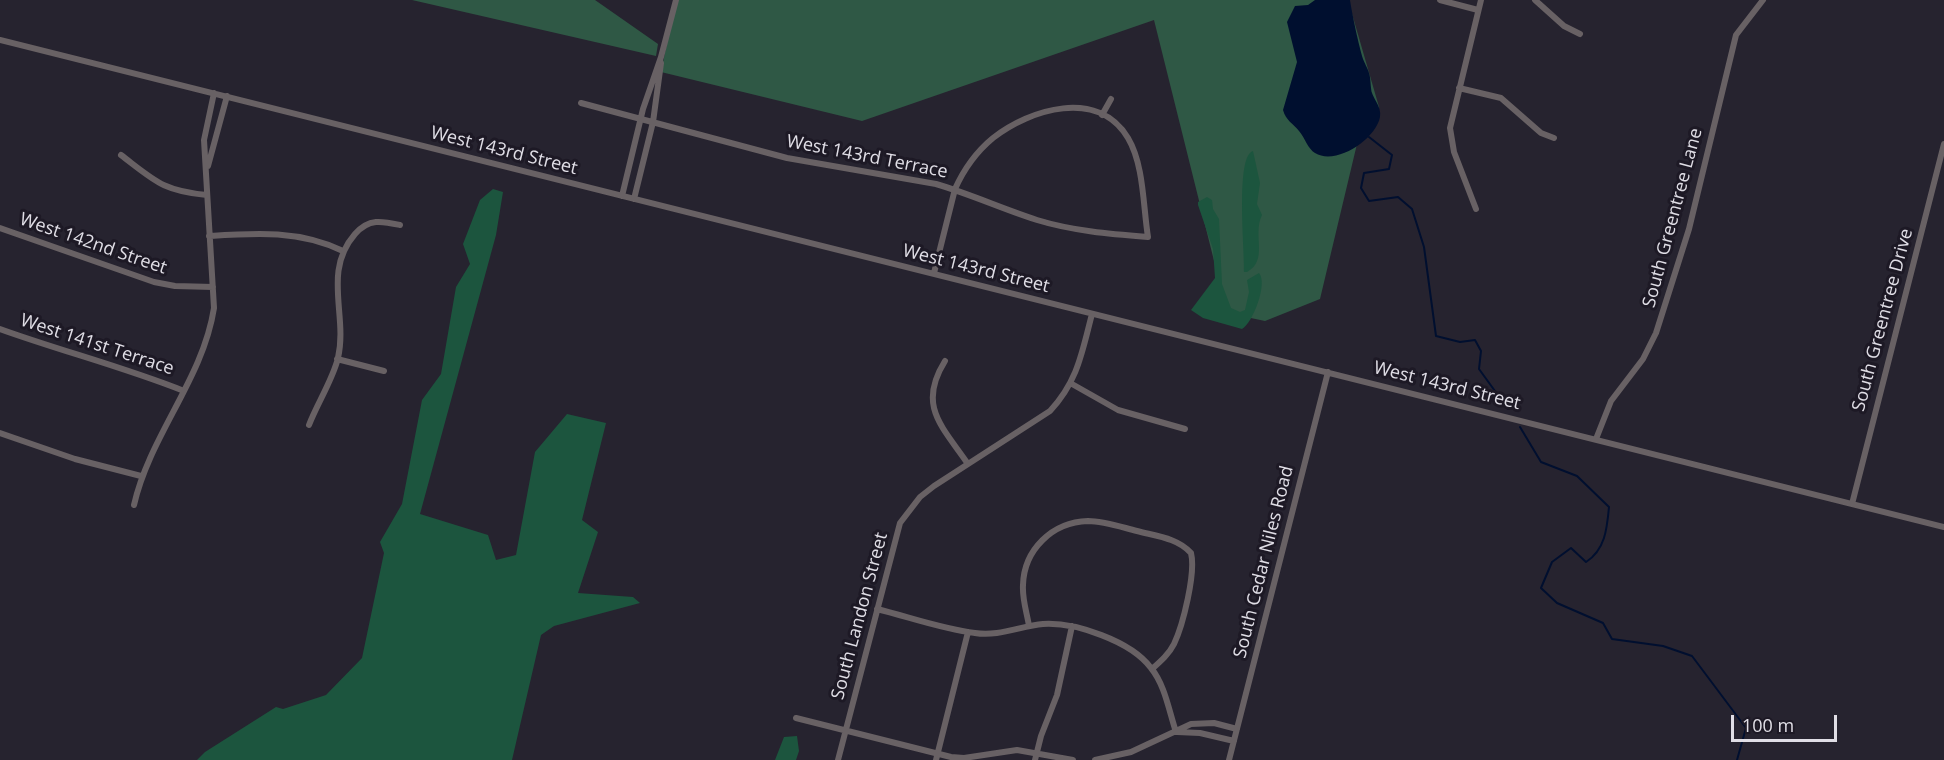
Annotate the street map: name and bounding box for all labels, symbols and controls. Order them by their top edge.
street label: West 143rd Street [428,122,580,180]
street label: South Greentree Lane [1639,126,1707,310]
street label: West 143rd Terrace [785,131,949,183]
street label: West 142nd Street [17,209,169,279]
street label: South Greentree Drive [1848,226,1918,414]
street label: West 143rd Street [900,240,1052,298]
street label: West 141st Terrace [17,310,177,380]
street label: West 143rd Street [1371,357,1523,415]
street label: South Cedar Niles Road [1230,464,1298,660]
street label: South Landon Street [827,530,893,702]
scale bar [1734,703,1840,741]
text: 100 m [1742,713,1794,737]

